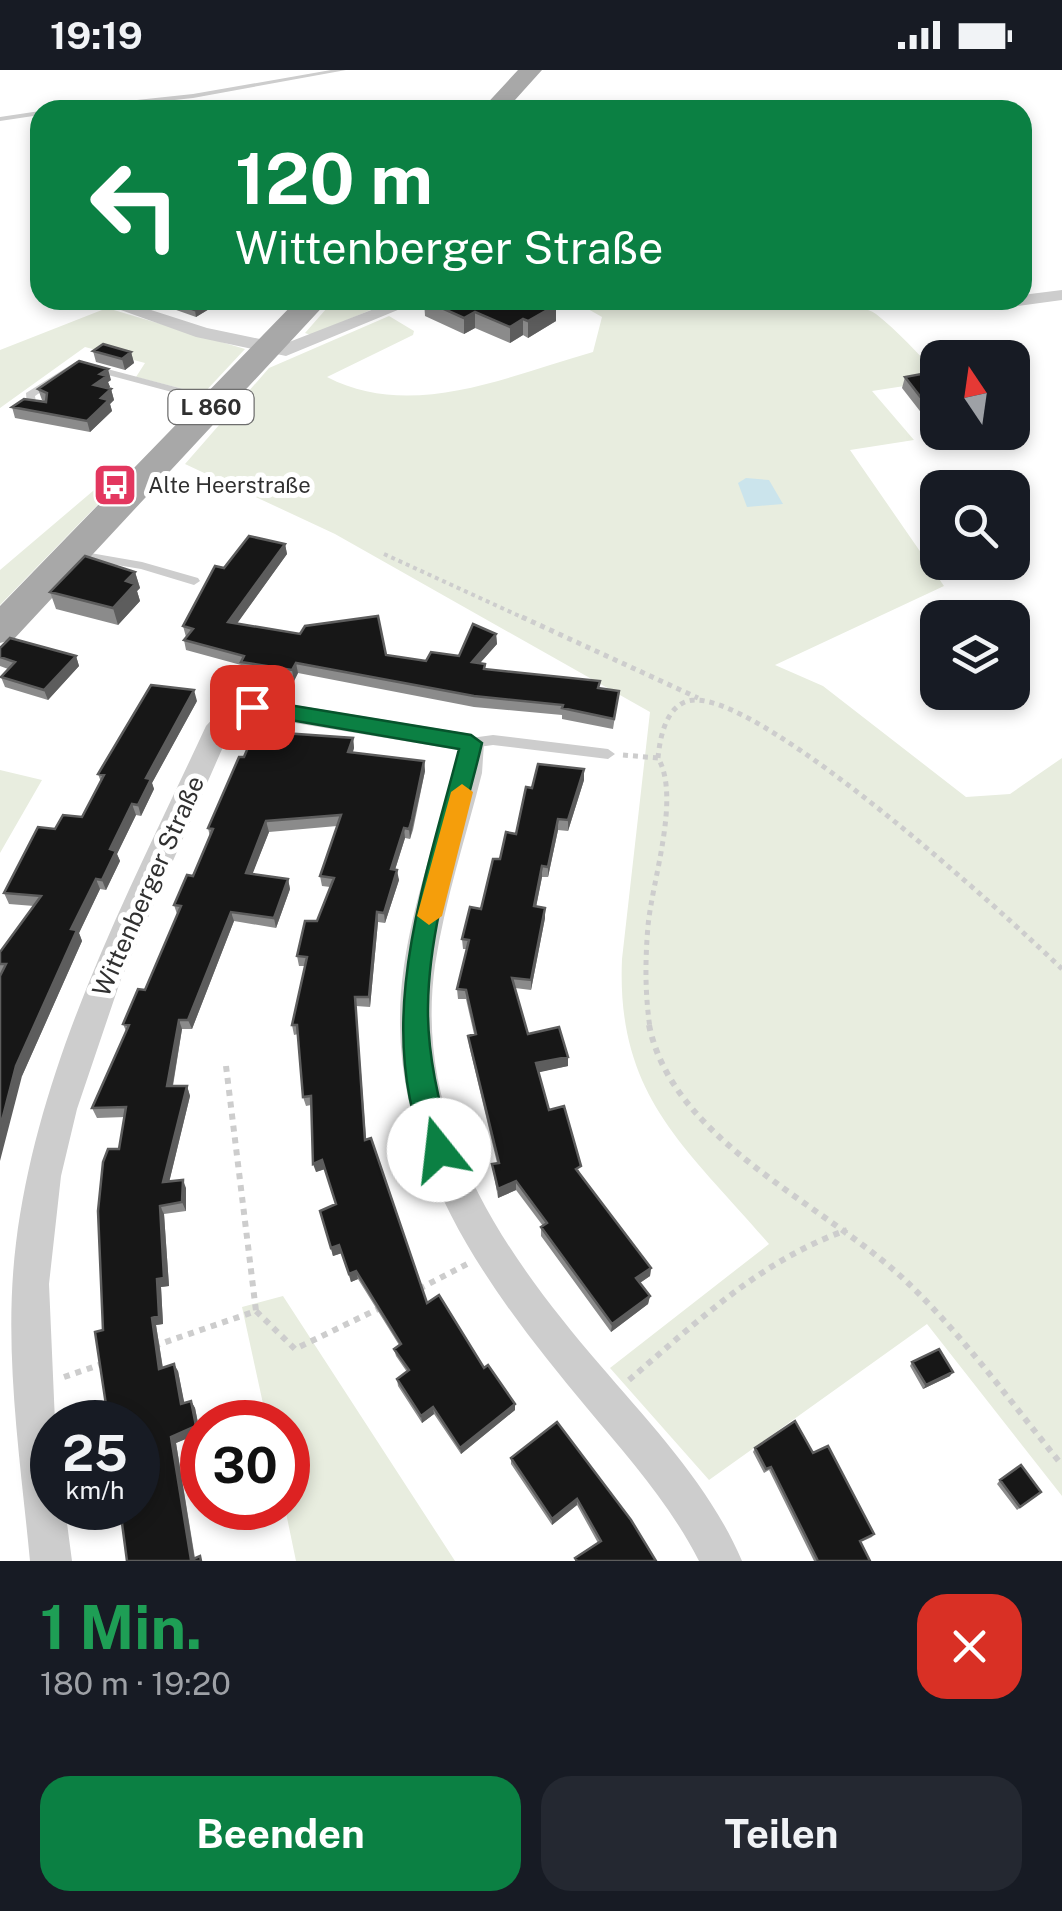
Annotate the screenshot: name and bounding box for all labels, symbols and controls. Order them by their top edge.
text: 19:19 [50,13,143,58]
text: 120 m [235,137,433,220]
icon: left [70,140,200,270]
text: Wittenberger Straße [235,221,664,274]
north arrow [920,340,1030,450]
map controls [920,340,1030,710]
road number: L 860 [168,390,254,424]
bus stop icon: Alte Heerstraße [92,462,138,508]
button: search [920,470,1030,580]
place label: Alte Heerstraße [148,472,311,498]
button: layers [920,600,1030,710]
pin [210,665,295,750]
icon: arrive [225,680,280,735]
street label: Wittenberger Straße [86,771,210,1001]
position arrow [387,1098,491,1202]
speed limit sign: 30 [180,1400,310,1530]
text: 25 [62,1423,128,1482]
text: km/h [66,1475,124,1505]
text: 1 Min. [40,1592,202,1663]
button: close [917,1594,1022,1699]
text: 180 m · 19:20 [40,1665,231,1702]
button: Beenden [40,1776,521,1891]
button: Teilen [541,1776,1022,1891]

